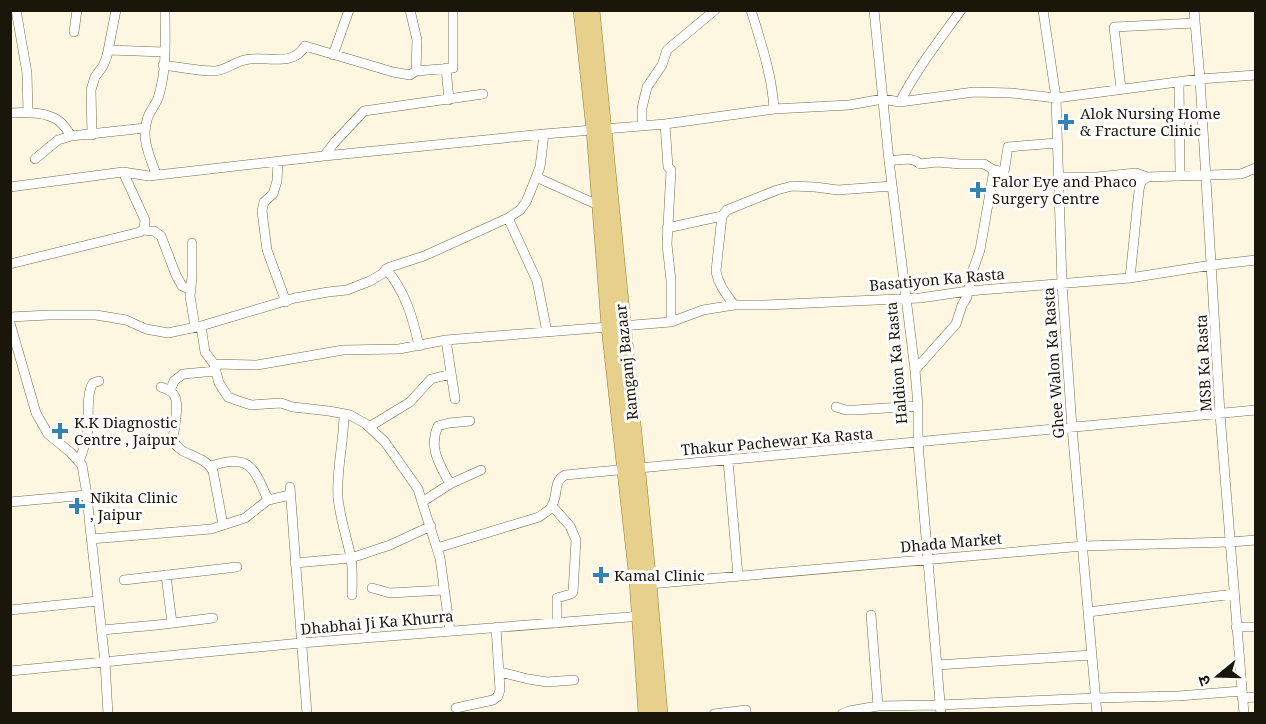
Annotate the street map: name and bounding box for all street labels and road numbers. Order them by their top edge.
street label: Basatiyon Ka Rasta [868,263,1006,295]
street label: Ghee Walon Ka Rasta [1038,287,1068,439]
street label: Haldion Ka Rasta [881,301,911,425]
street label: Ramganj Bazaar [610,303,642,421]
street label: MSB Ka Rasta [1190,314,1216,412]
street label: Thakur Pachewar Ka Rasta [680,423,874,459]
street label: Dhada Market [899,528,1003,556]
street label: Dhabhai Ji Ka Khurra [300,605,454,639]

